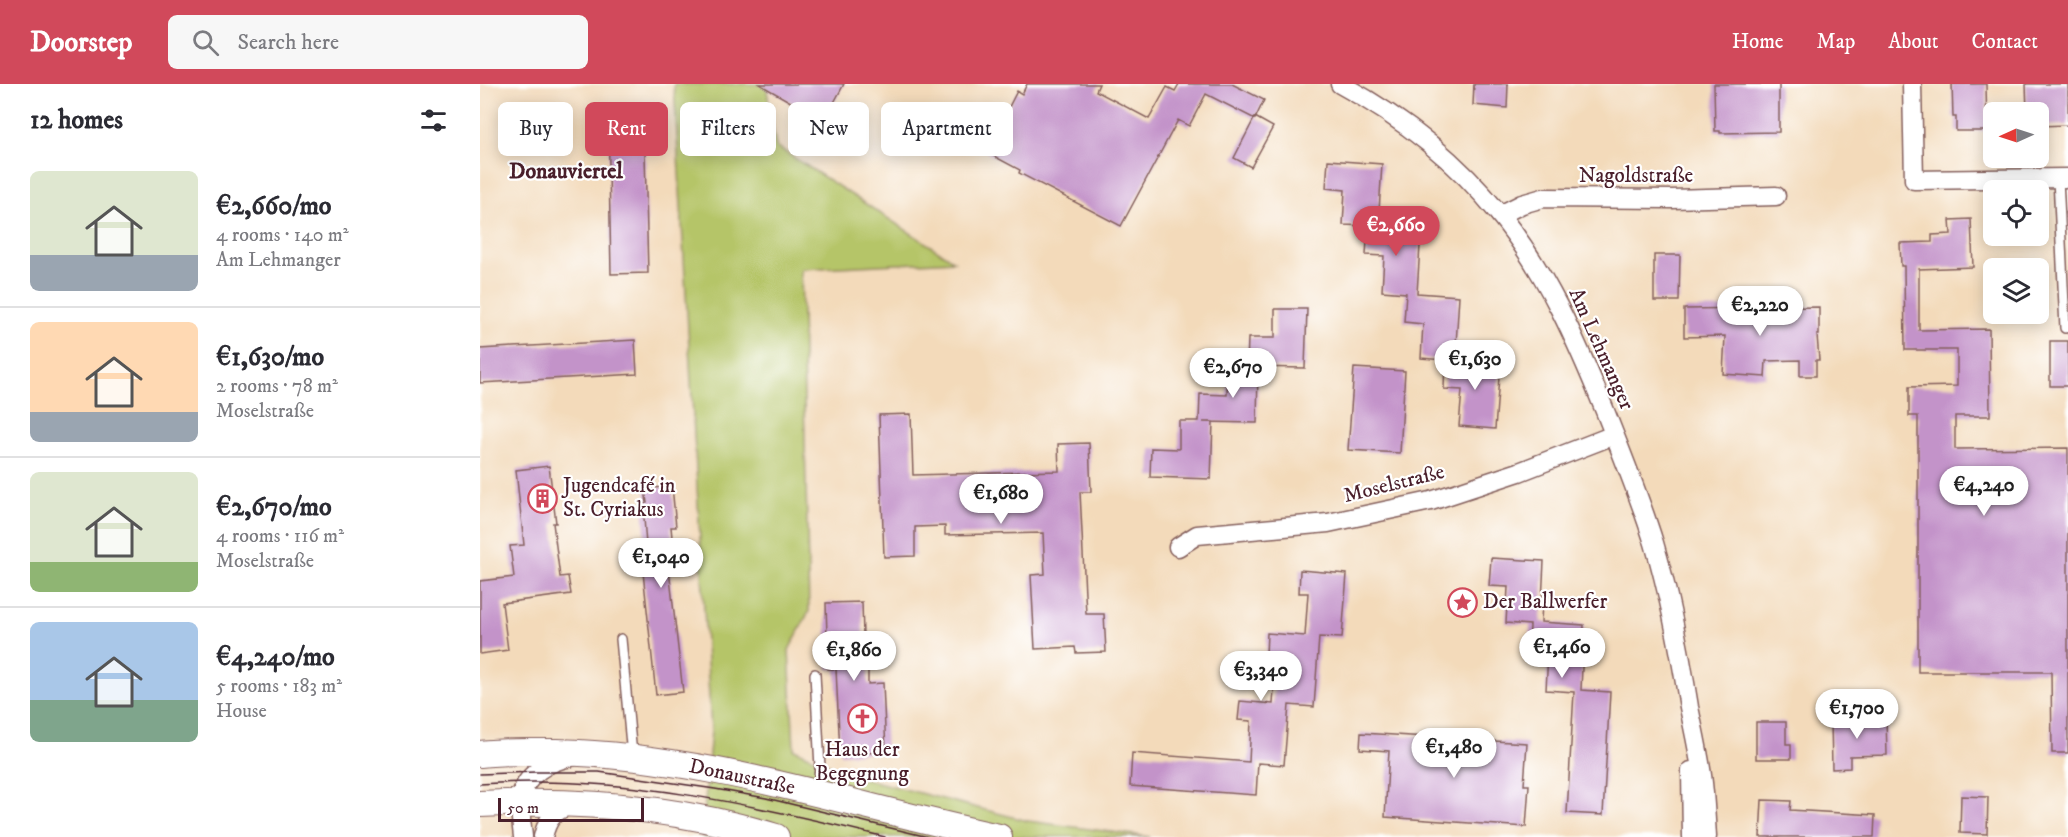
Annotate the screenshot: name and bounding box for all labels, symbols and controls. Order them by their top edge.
search box [168,15,588,69]
text: Doorstep [30,25,132,60]
icon: search [189,26,222,59]
text: Search here [237,29,339,56]
text: Home [1732,29,1784,55]
text: Map [1817,29,1855,55]
text: About [1888,29,1939,55]
text: Contact [1972,29,2038,55]
chip: Buy [498,102,573,156]
chip: Rent [585,102,668,156]
chip: Filters [680,102,776,156]
chip: New [788,102,869,156]
chip: Apartment [881,102,1013,156]
north arrow [1983,102,2049,168]
map controls [1983,102,2049,324]
text: 12 homes [30,104,123,137]
icon: filters [417,104,450,137]
district label: Donauviertel [509,158,623,185]
street label: Nagoldstraße [1579,163,1694,189]
button: locate [1983,180,2049,246]
text: €2,660/mo [216,190,332,223]
icon: home [78,195,150,267]
pin: €2,660 [1347,206,1445,257]
text: €2,660 [1367,213,1425,238]
text: 4 rooms · 140 m² [216,223,349,248]
text: Am Lehmanger [216,248,341,273]
button: layers [1983,258,2049,324]
street label: Am Lehmanger [1563,284,1640,414]
pin: €2,220 [1711,286,1809,337]
text: €2,220 [1731,293,1789,318]
pin: €1,630 [1426,340,1524,391]
text: €1,630/mo [216,341,324,374]
icon: home [78,346,150,418]
text: €1,630 [1448,347,1502,372]
pin: €2,670 [1184,348,1282,399]
text: €2,670 [1204,355,1262,380]
text: 2 rooms · 78 m² [216,374,338,399]
text: Moselstraße [216,399,314,424]
street label: Moselstraße [1341,459,1447,509]
pin: €4,240 [1935,466,2033,517]
place label: Jugendcafé in St. Cyriakus [561,473,676,523]
text: €4,240 [1953,473,2015,498]
pin: €1,680 [952,474,1050,525]
text: €1,680 [973,481,1029,506]
building icon: Jugendcafé in St. Cyriakus [526,482,558,514]
text: €2,670/mo [216,491,332,524]
icon: home [78,496,150,568]
text: 4 rooms · 116 m² [216,524,344,549]
pin: €1,040 [612,538,710,589]
text: €1,040 [632,545,690,570]
text: Moselstraße [216,549,314,574]
place icon: Der Ballwerfer [1446,586,1478,618]
place label: Der Ballwerfer [1483,589,1608,615]
pin: €1,460 [1513,628,1611,679]
pin: €1,860 [805,631,903,682]
text: €1,460 [1533,635,1591,660]
text: €1,860 [826,638,882,663]
text: €4,240/mo [216,641,335,674]
icon: home [78,646,150,718]
pin: €3,340 [1212,651,1310,702]
text: €3,340 [1234,658,1288,683]
text: 5 rooms · 183 m² [216,674,342,699]
pin: €1,700 [1808,689,1906,740]
text: €1,700 [1829,696,1885,721]
text: House [216,699,267,724]
church icon: Haus der Begegnung [846,703,878,735]
pin: €1,480 [1405,728,1503,779]
text: €1,480 [1425,735,1483,760]
place label: Haus der Begegnung [815,737,909,787]
street label: Donaustraße [687,753,798,801]
scale bar [498,795,644,822]
text: 50 m [507,798,539,818]

